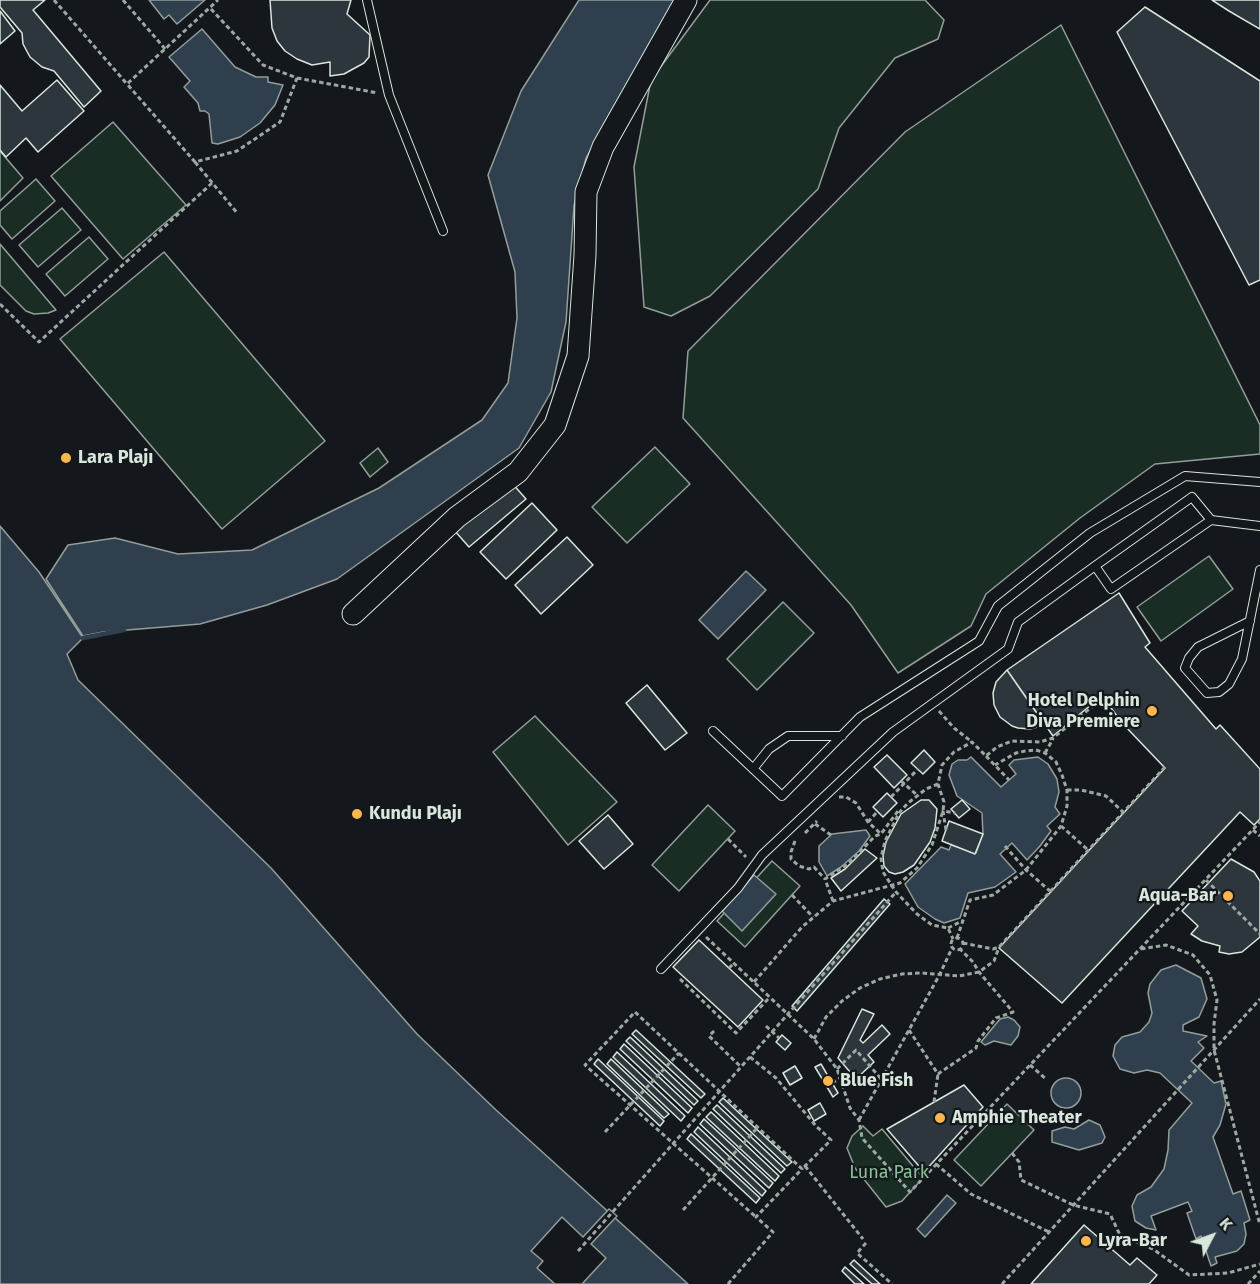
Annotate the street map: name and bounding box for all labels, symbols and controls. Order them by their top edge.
place label: Lara Plajı [78,447,153,469]
marker: Lara Plajı [59,451,73,465]
place label: Hotel Delphin Diva Premiere [1026,690,1140,732]
marker: Hotel Delphin Diva Premiere [1145,704,1159,718]
place label: Kundu Plajı [369,803,462,825]
marker: Kundu Plajı [350,807,364,821]
place label: Aqua-Bar [1139,885,1216,907]
marker: Aqua-Bar [1221,889,1235,903]
place label: Blue Fish [840,1070,913,1092]
marker: Blue Fish [821,1074,835,1088]
place label: Amphie Theater [952,1107,1082,1129]
marker: Amphie Theater [933,1111,947,1125]
park label: Luna Park [849,1162,929,1184]
north arrow [1182,1206,1242,1266]
text: K [1215,1214,1236,1234]
place label: Lyra-Bar [1098,1230,1167,1252]
marker: Lyra-Bar [1079,1234,1093,1248]

